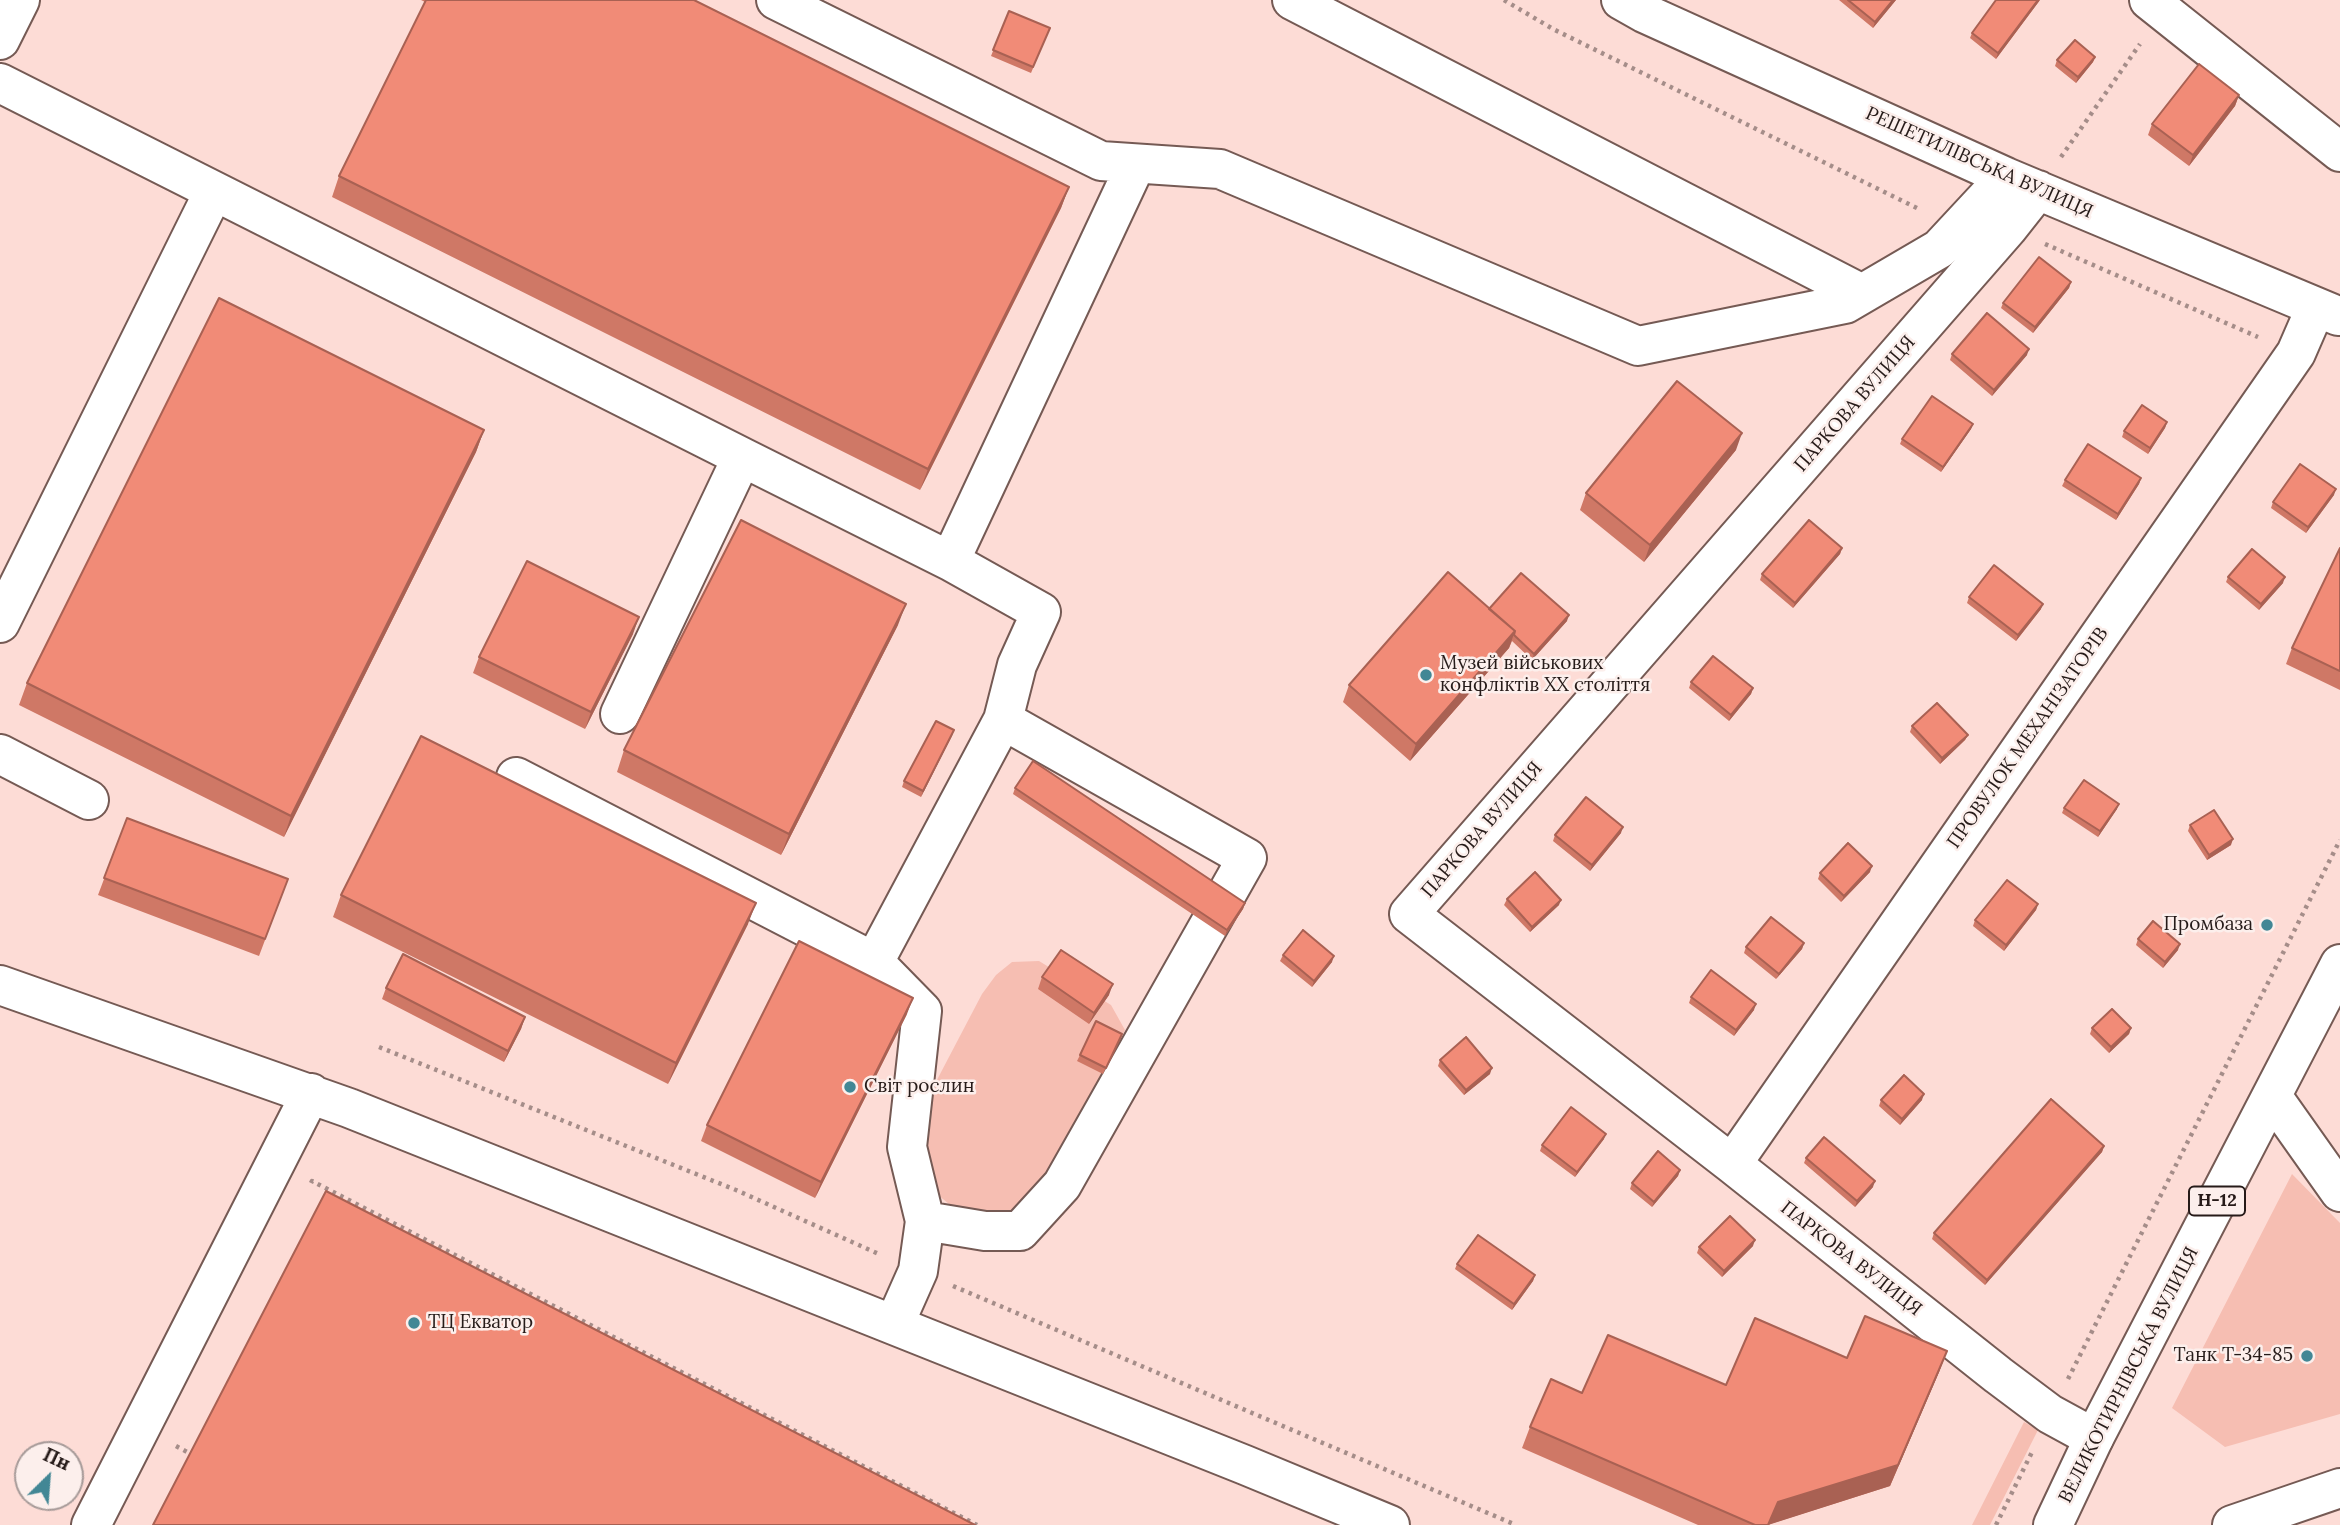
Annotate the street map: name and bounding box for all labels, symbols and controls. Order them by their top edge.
street label: РЕШЕТИЛІВСЬКА ВУЛИЦЯ [1862,102,2096,224]
street label: ПАРКОВА ВУЛИЦЯ [1790,331,1920,477]
street label: ПРОВУЛОК МЕХАНІЗАТОРІВ [1943,623,2113,853]
place label: Музей військових конфліктів ХХ століття [1440,653,1650,697]
marker: Музей військових конфліктів ХХ століття [1418,667,1434,683]
street label: ПАРКОВА ВУЛИЦЯ [1417,757,1547,903]
place label: Промбаза [2163,914,2253,936]
marker: Промбаза [2259,917,2275,933]
place label: Світ рослин [864,1076,974,1098]
marker: Світ рослин [842,1079,858,1095]
road number: Н-12 [2189,1186,2245,1216]
street label: ПАРКОВА ВУЛИЦЯ [1776,1197,1926,1321]
street label: ВЕЛИКОТИРНІВСЬКА ВУЛИЦЯ [2054,1243,2204,1507]
place label: ТЦ Екватор [428,1312,533,1334]
marker: ТЦ Екватор [406,1315,422,1331]
place label: Танк Т-34-85 [2173,1345,2293,1367]
marker: Танк Т-34-85 [2299,1348,2315,1364]
north arrow [14,1441,84,1511]
text: Пн [39,1442,75,1475]

